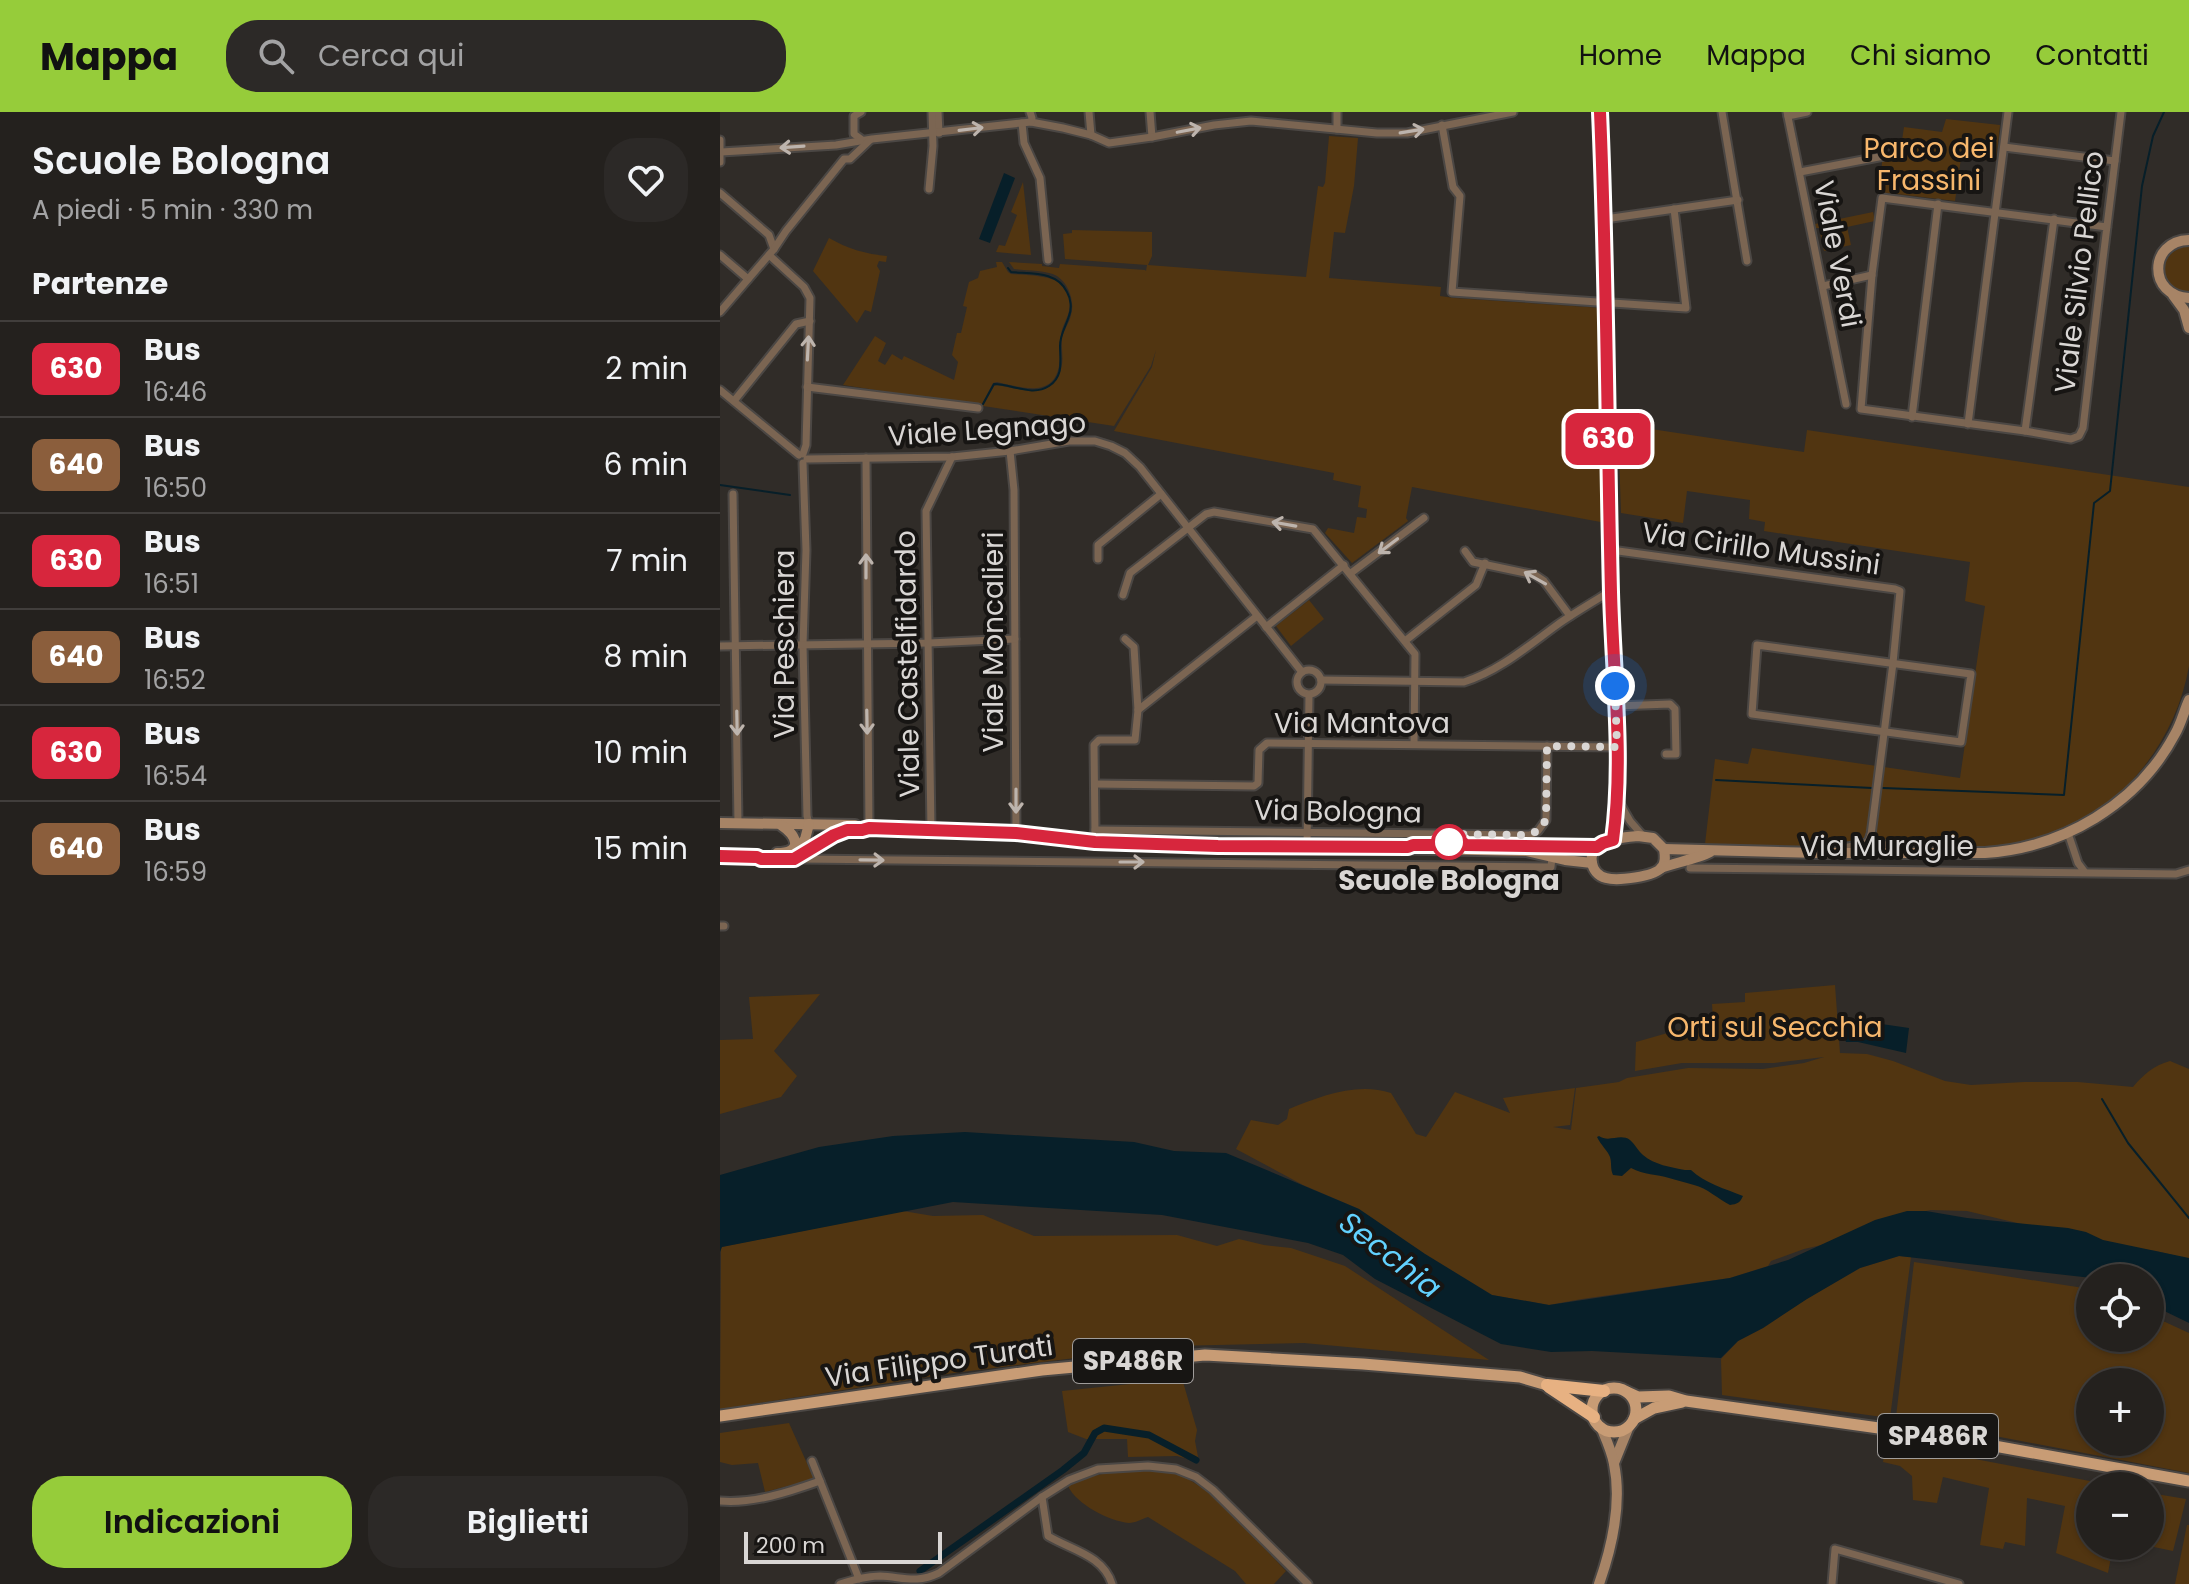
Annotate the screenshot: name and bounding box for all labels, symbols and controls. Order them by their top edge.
search box [226,20,786,92]
text: Mappa [40,30,178,83]
icon: search [254,34,298,78]
text: Cerca qui [318,34,464,77]
text: Home [1579,36,1662,75]
text: Mappa [1706,36,1806,75]
text: Chi siamo [1850,36,1991,75]
text: Contatti [2035,36,2149,75]
one-way arrow [957,122,984,137]
one-way arrow [1176,122,1201,137]
one-way arrow [1399,123,1424,138]
park label: Parco dei Frassini [1863,129,1995,200]
text: Scuole Bologna [32,134,331,187]
button: heart [604,138,688,222]
one-way arrow [779,140,806,155]
street label: Viale Silvio Pellico [2045,149,2114,395]
street label: Viale Verdi [1804,177,1871,331]
text: A piedi · 5 min · 330 m [32,192,313,228]
text: Partenze [32,262,168,305]
text: Bus [144,328,201,371]
one-way arrow [801,335,816,362]
text: 2 min [605,347,688,390]
text: 630 [49,349,103,388]
text: 16:46 [144,374,207,410]
street label: Viale Legnago [887,403,1087,456]
line badge: 630 [1562,413,1654,465]
text: 630 [1581,419,1635,458]
text: Bus [144,424,201,467]
text: 6 min [603,443,688,486]
text: 640 [48,445,104,484]
text: 16:50 [144,470,207,506]
street label: Via Cirillo Mussini [1639,512,1883,585]
one-way arrow [1272,515,1297,530]
text: Bus [144,520,201,563]
street label: Viale Castelfidardo [886,530,929,798]
street label: Viale Moncalieri [974,532,1013,752]
one-way arrow [1377,537,1399,554]
text: 7 min [606,539,688,582]
text: 630 [49,541,103,580]
street label: Via Peschiera [765,550,804,738]
one-way arrow [858,553,874,580]
text: 16:51 [144,566,199,602]
one-way arrow [1524,570,1547,586]
text: Bus [144,616,201,659]
text: 8 min [604,635,688,678]
text: 640 [48,637,104,676]
text: 16:52 [144,662,206,698]
your location [1595,666,1635,706]
street label: Via Mantova [1274,704,1450,743]
one-way arrow [860,708,875,735]
one-way arrow [729,709,745,736]
text: Bus [144,712,201,755]
text: 10 min [594,731,688,774]
text: 630 [49,733,103,772]
text: 16:54 [144,758,207,794]
one-way arrow [1008,787,1024,814]
street label: Via Bologna [1254,791,1422,832]
text: Bus [144,808,201,851]
marker: Scuole Bologna [1432,825,1466,859]
text: 15 min [594,827,688,870]
street label: Via Muraglie [1800,827,1974,866]
text: 640 [48,829,104,868]
one-way arrow [858,852,885,868]
text: 16:59 [144,854,207,890]
one-way arrow [1118,854,1145,870]
place label: Scuole Bologna [1338,861,1560,900]
park label: Orti sul Secchia [1667,1008,1883,1047]
water label: Secchia [1330,1201,1451,1308]
map controls [2076,1264,2164,1560]
button: locate [2076,1264,2164,1352]
street label: Via Filippo Turati [823,1326,1056,1397]
road number: SP486R [1073,1339,1193,1383]
button: + [2076,1368,2164,1456]
road number: SP486R [1878,1414,1998,1458]
button: − [2076,1472,2164,1560]
button: Indicazioni [32,1476,352,1568]
button: Biglietti [368,1476,688,1568]
scale bar [744,1528,942,1564]
text: 200 m [756,1530,825,1561]

